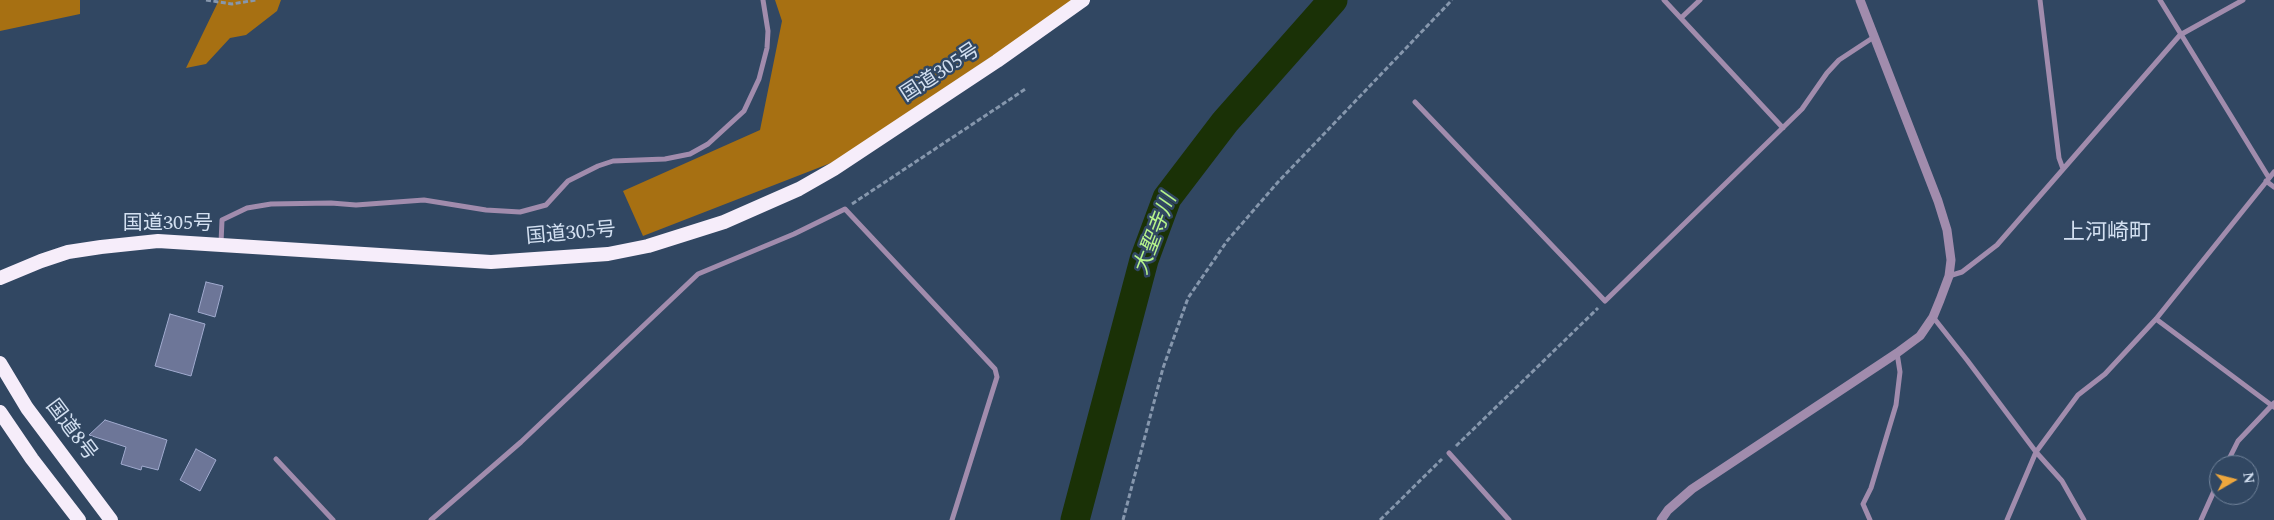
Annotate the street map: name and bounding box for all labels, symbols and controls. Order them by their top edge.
street label: 国道305号 [897,39,985,109]
water label: 大聖寺川 [1130,191,1184,279]
street label: 国道305号 [123,213,213,237]
street label: 国道305号 [525,219,617,251]
district label: 上河崎町 [2063,222,2151,248]
street label: 国道8号 [39,396,101,466]
north arrow [2209,455,2259,505]
text: N [2237,471,2260,485]

